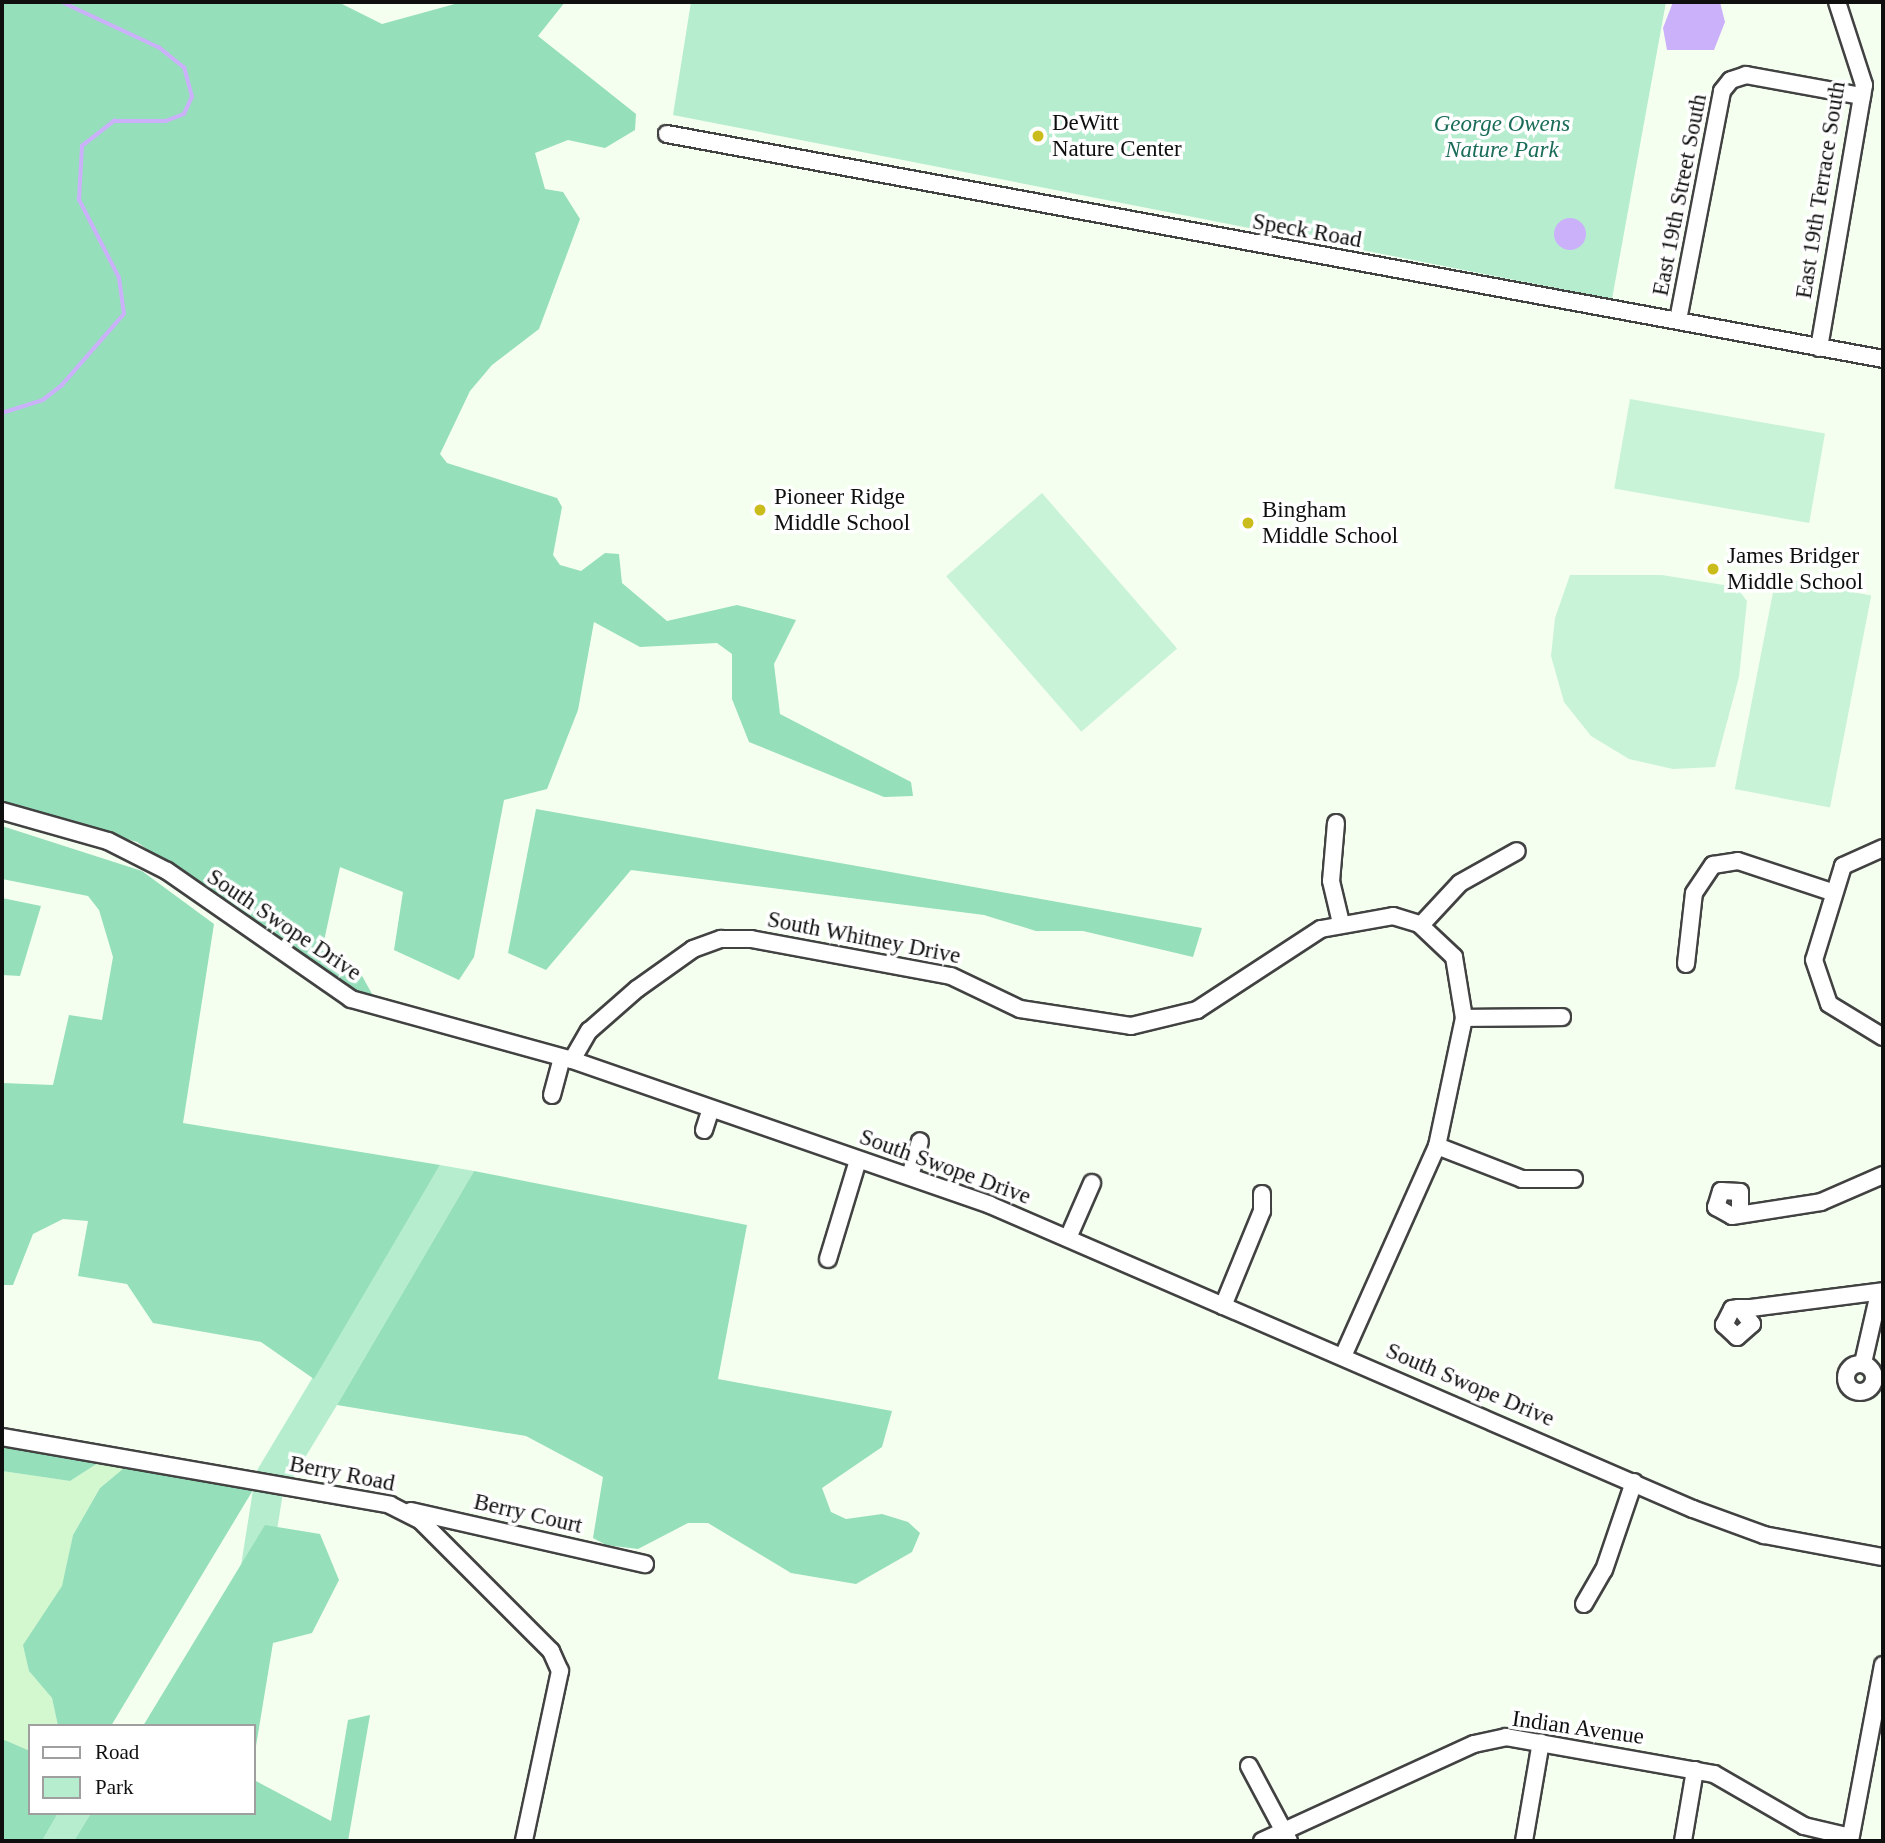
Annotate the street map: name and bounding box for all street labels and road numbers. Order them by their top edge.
street label: East 19th Terrace South [1790,79,1852,301]
street label: East 19th Street South [1647,92,1713,298]
street label: Speck Road [1250,208,1364,254]
street label: South Swope Drive [202,863,366,987]
street label: South Whitney Drive [765,906,963,970]
street label: South Swope Drive [856,1123,1034,1211]
street label: South Swope Drive [1382,1337,1558,1433]
street label: Berry Road [287,1450,397,1498]
street label: Berry Court [471,1488,585,1540]
street label: Indian Avenue [1510,1705,1646,1751]

